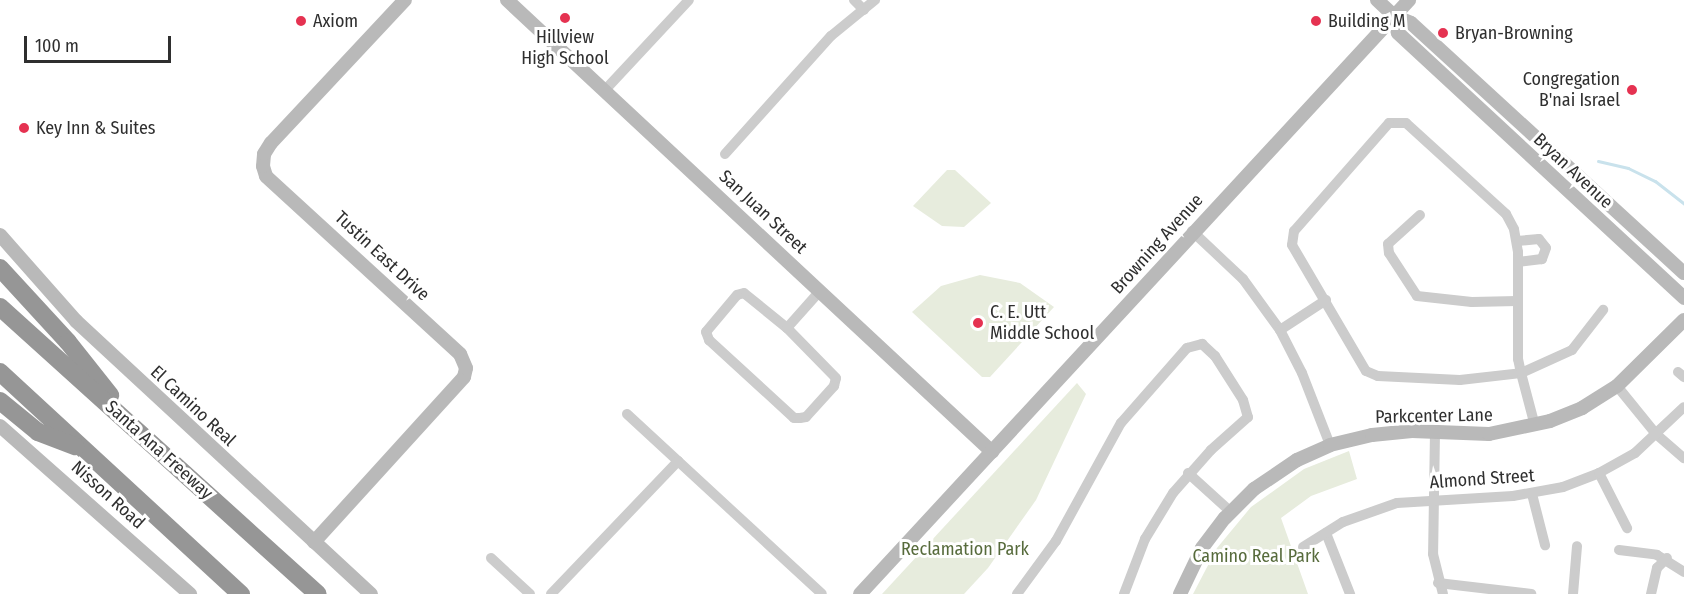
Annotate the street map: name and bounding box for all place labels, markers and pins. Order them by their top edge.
place label: Axiom [313,10,358,32]
place label: Building M [1328,10,1406,32]
marker: Hillview High School [558,11,572,25]
marker: Axiom [294,14,308,28]
marker: Building M [1309,14,1323,28]
place label: Bryan-Browning [1455,22,1573,44]
marker: Bryan-Browning [1436,26,1450,40]
place label: Hillview High School [521,27,609,70]
place label: Congregation B'nai Israel [1523,69,1620,112]
marker: Congregation B'nai Israel [1625,83,1639,97]
place label: Key Inn & Suites [36,117,156,139]
marker: Key Inn & Suites [17,121,31,135]
place label: C. E. Utt Middle School [990,302,1094,344]
marker: C. E. Utt Middle School [971,316,985,330]

